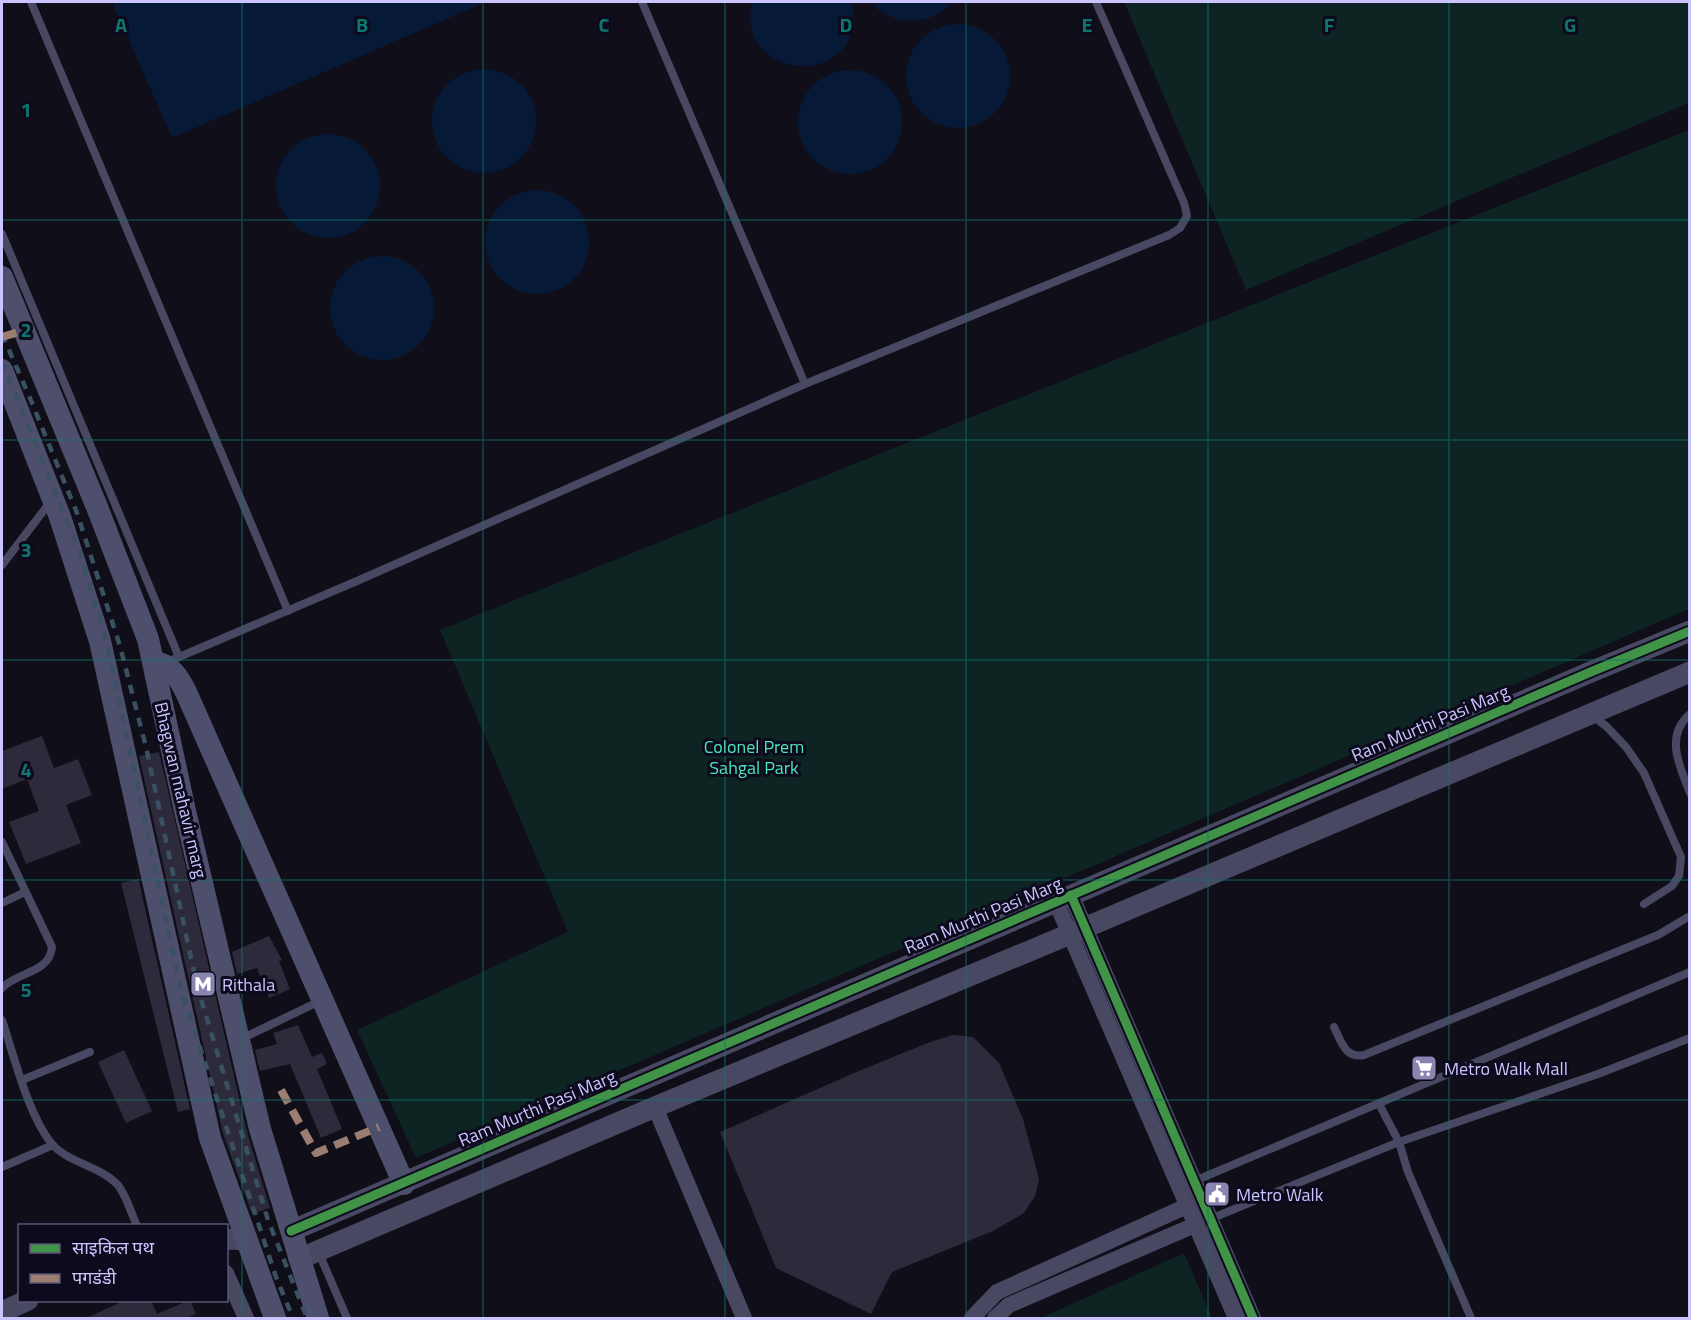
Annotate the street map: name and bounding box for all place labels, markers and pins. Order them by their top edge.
metro station icon: Rithala [188,969,218,999]
place label: Rithala [222,971,275,998]
supermarket icon: Metro Walk Mall [1409,1053,1439,1083]
place label: Metro Walk Mall [1444,1055,1568,1082]
public building icon: Metro Walk [1202,1179,1232,1209]
place label: Metro Walk [1236,1181,1324,1208]

